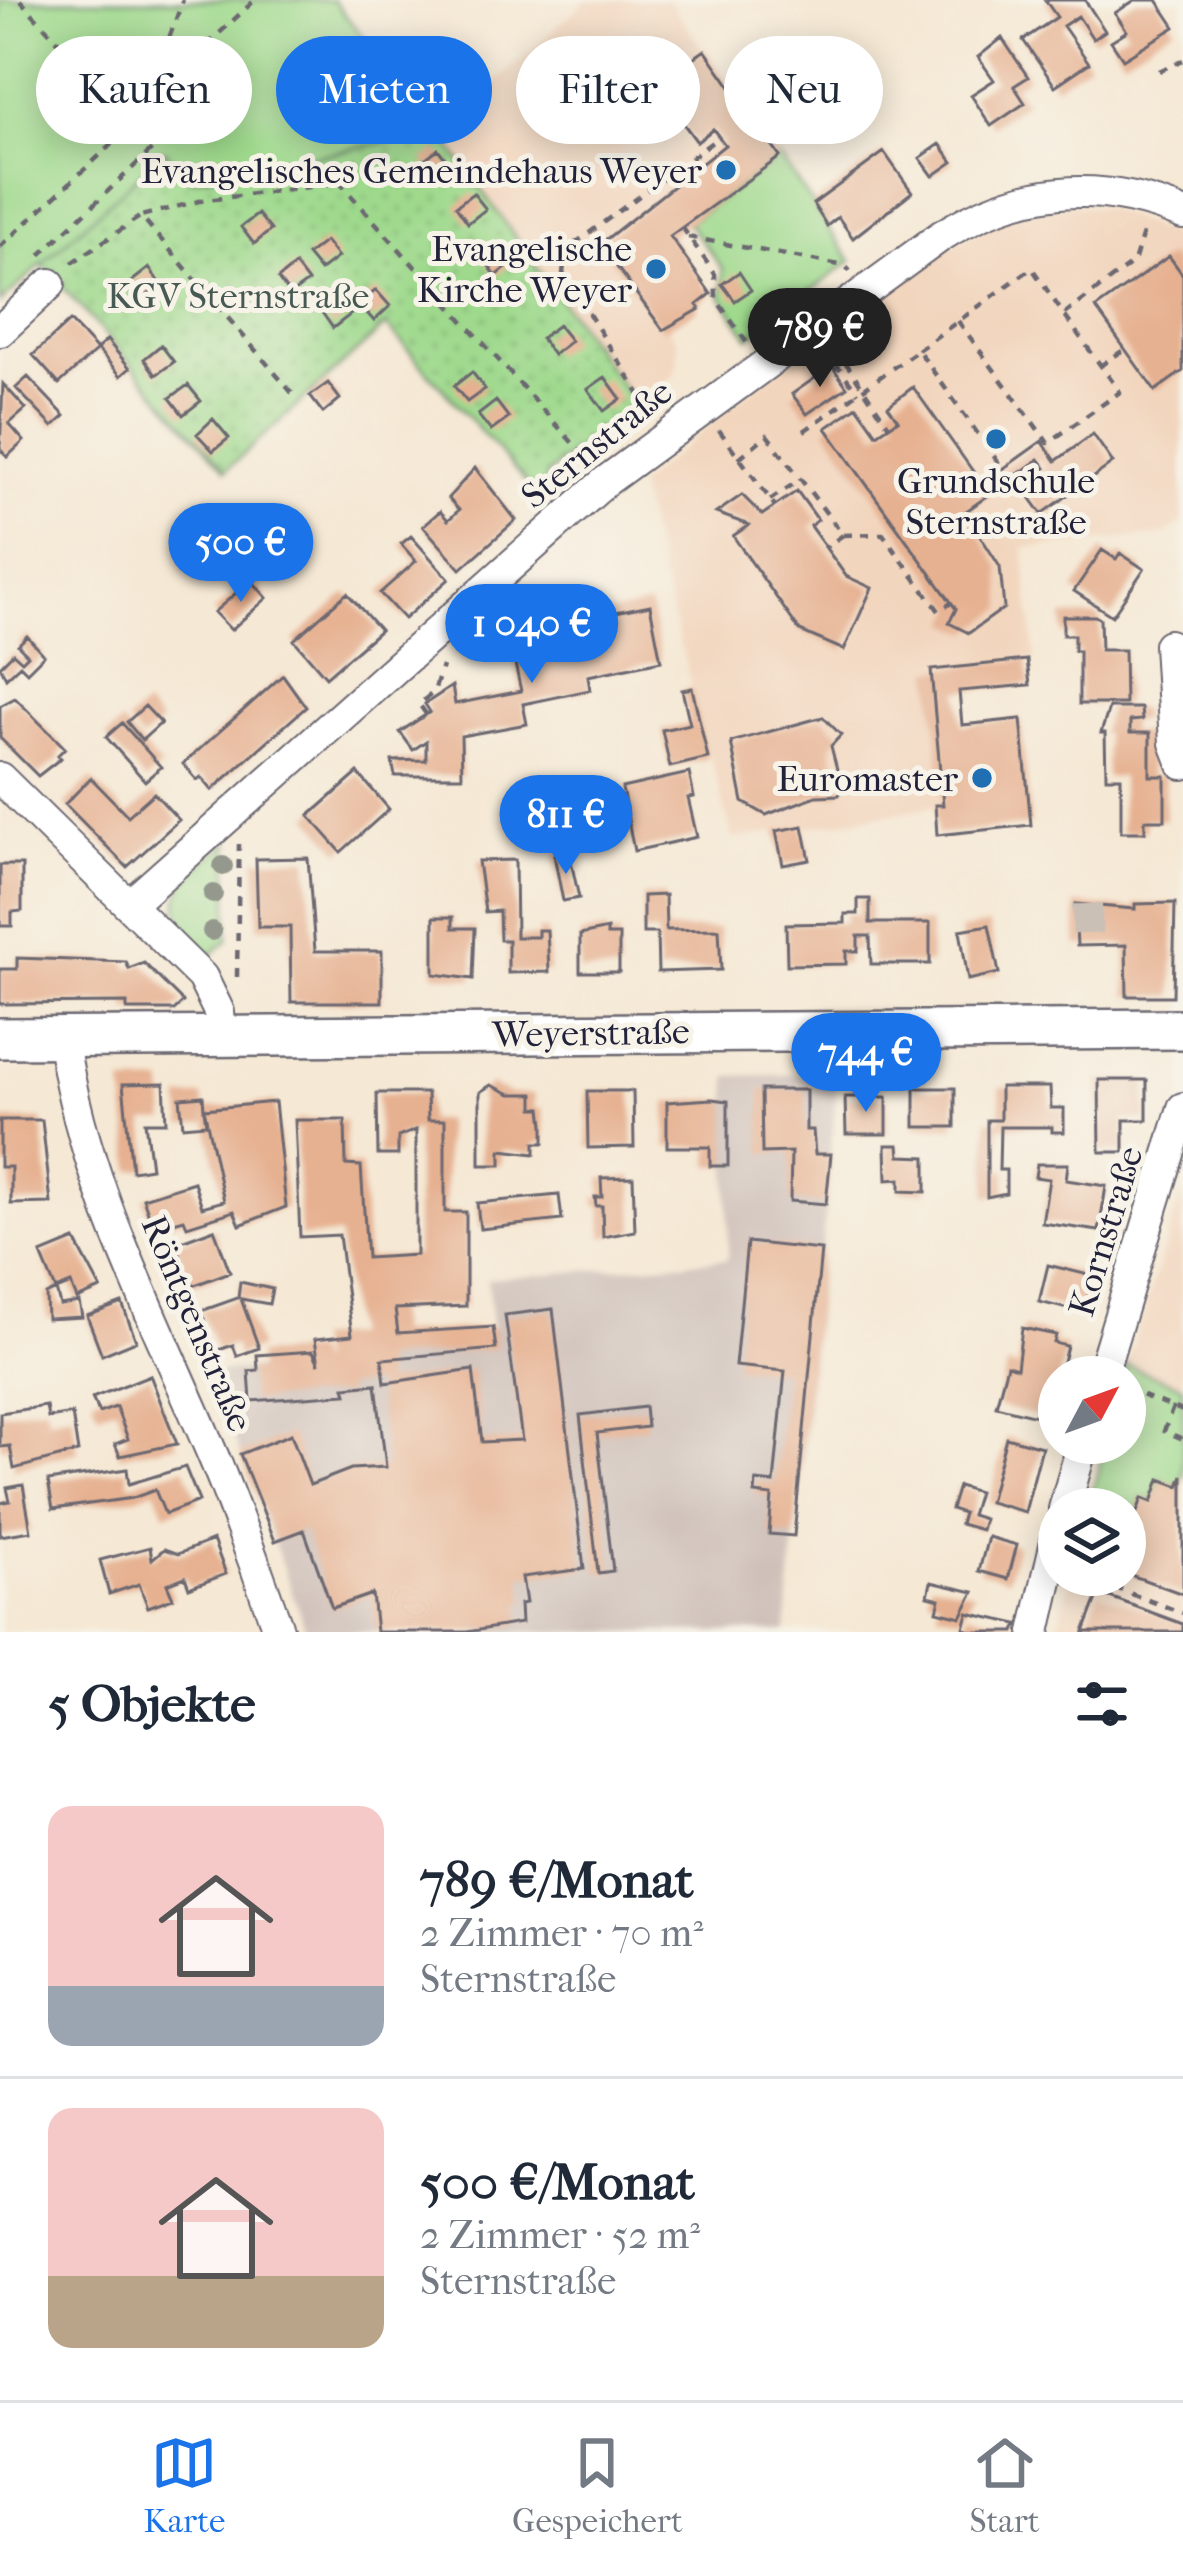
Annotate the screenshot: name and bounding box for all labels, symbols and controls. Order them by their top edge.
chip: Kaufen [36,36,252,144]
chip: Mieten [276,36,492,144]
chip: Filter [516,36,700,144]
chip: Neu [724,36,883,144]
place label: Evangelisches Gemeindehaus Weyer [141,150,703,192]
marker: Evangelisches Gemeindehaus Weyer [713,157,739,183]
place label: Evangelische Kirche Weyer [417,228,633,311]
marker: Evangelische Kirche Weyer [643,256,669,282]
park label: KGV Sternstraße [107,275,369,317]
pin: 789 € [736,288,904,390]
text: 789 € [775,304,865,350]
street label: Sternstraße [513,370,680,517]
marker: Grundschule Sternstraße [983,426,1009,452]
place label: Grundschule Sternstraße [897,460,1095,543]
pin: 500 € [157,503,325,605]
text: 500 € [195,519,287,565]
pin: 1 040 € [421,584,643,686]
text: 1 040 € [472,600,592,646]
place label: Euromaster [777,758,959,800]
marker: Euromaster [969,765,995,791]
pin: 811 € [482,775,650,877]
text: 811 € [527,791,605,837]
street label: Weyerstraße [491,1010,690,1056]
pin: 744 € [782,1013,950,1115]
text: 744 € [818,1029,914,1075]
street label: Kornstraße [1060,1141,1152,1321]
street label: Röntgenstraße [133,1209,261,1438]
north arrow [1038,1356,1146,1464]
map controls [1038,1356,1146,1596]
button: layers [1038,1488,1146,1596]
icon: filters [1069,1671,1135,1737]
text: 5 Objekte [48,1674,256,1734]
text: 789 €/Monat [420,1850,694,1910]
icon: home [144,1854,288,1998]
text: 2 Zimmer · 70 m² [420,1910,703,1956]
text: Sternstraße [420,1956,616,2002]
text: 500 €/Monat [420,2152,695,2212]
icon: home [144,2156,288,2300]
text: 2 Zimmer · 52 m² [420,2212,700,2258]
text: Sternstraße [420,2258,616,2304]
tab: Karte [143,2430,225,2541]
tab: Gespeichert [512,2430,683,2541]
tab: Start [970,2430,1040,2541]

